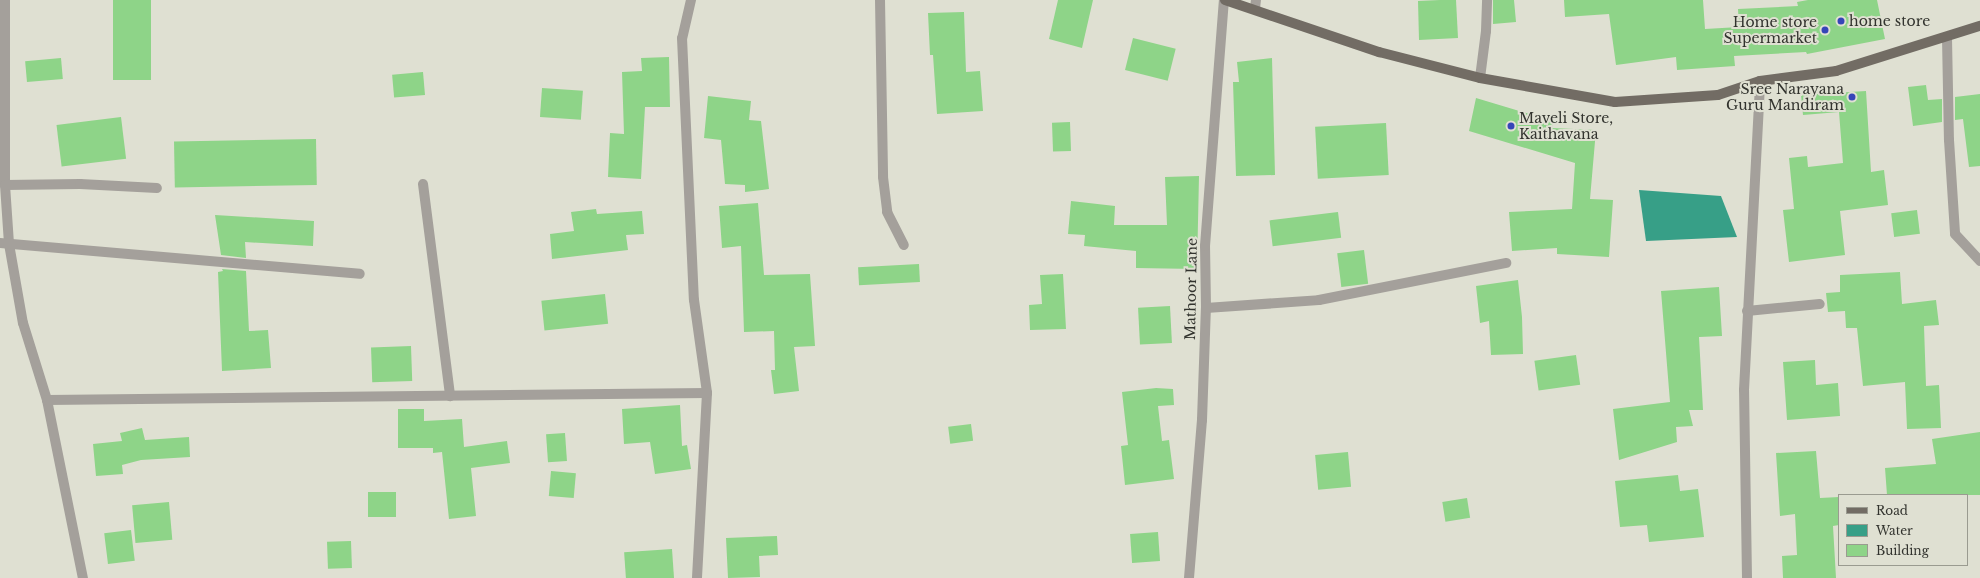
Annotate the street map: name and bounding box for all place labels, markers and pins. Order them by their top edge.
place label: home store [1849,13,1930,29]
place label: Home store Supermarket [1724,14,1817,46]
marker: home store [1836,16,1846,26]
marker: Home store Supermarket [1820,25,1830,35]
place label: Sree Narayana Guru Mandiram [1726,81,1844,114]
marker: Sree Narayana Guru Mandiram [1847,92,1857,102]
place label: Maveli Store, Kaithavana [1519,110,1613,142]
marker: Maveli Store, Kaithavana [1506,121,1516,131]

